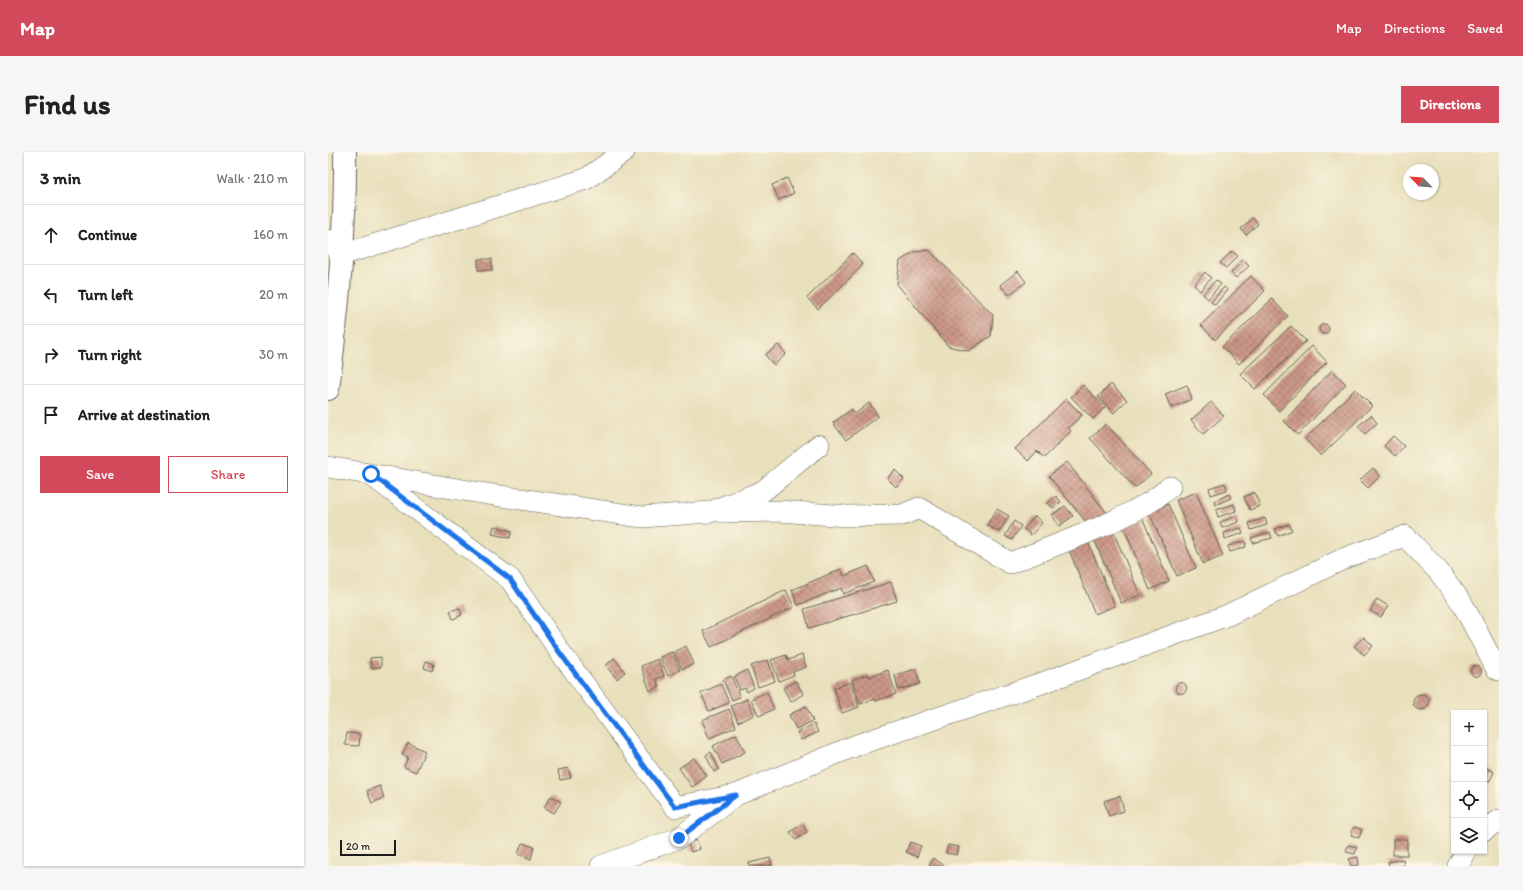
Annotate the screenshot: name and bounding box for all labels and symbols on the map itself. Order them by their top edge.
north arrow [1403,164,1439,200]
route start [362,465,380,483]
route end [670,829,688,847]
scale bar [340,838,396,857]

